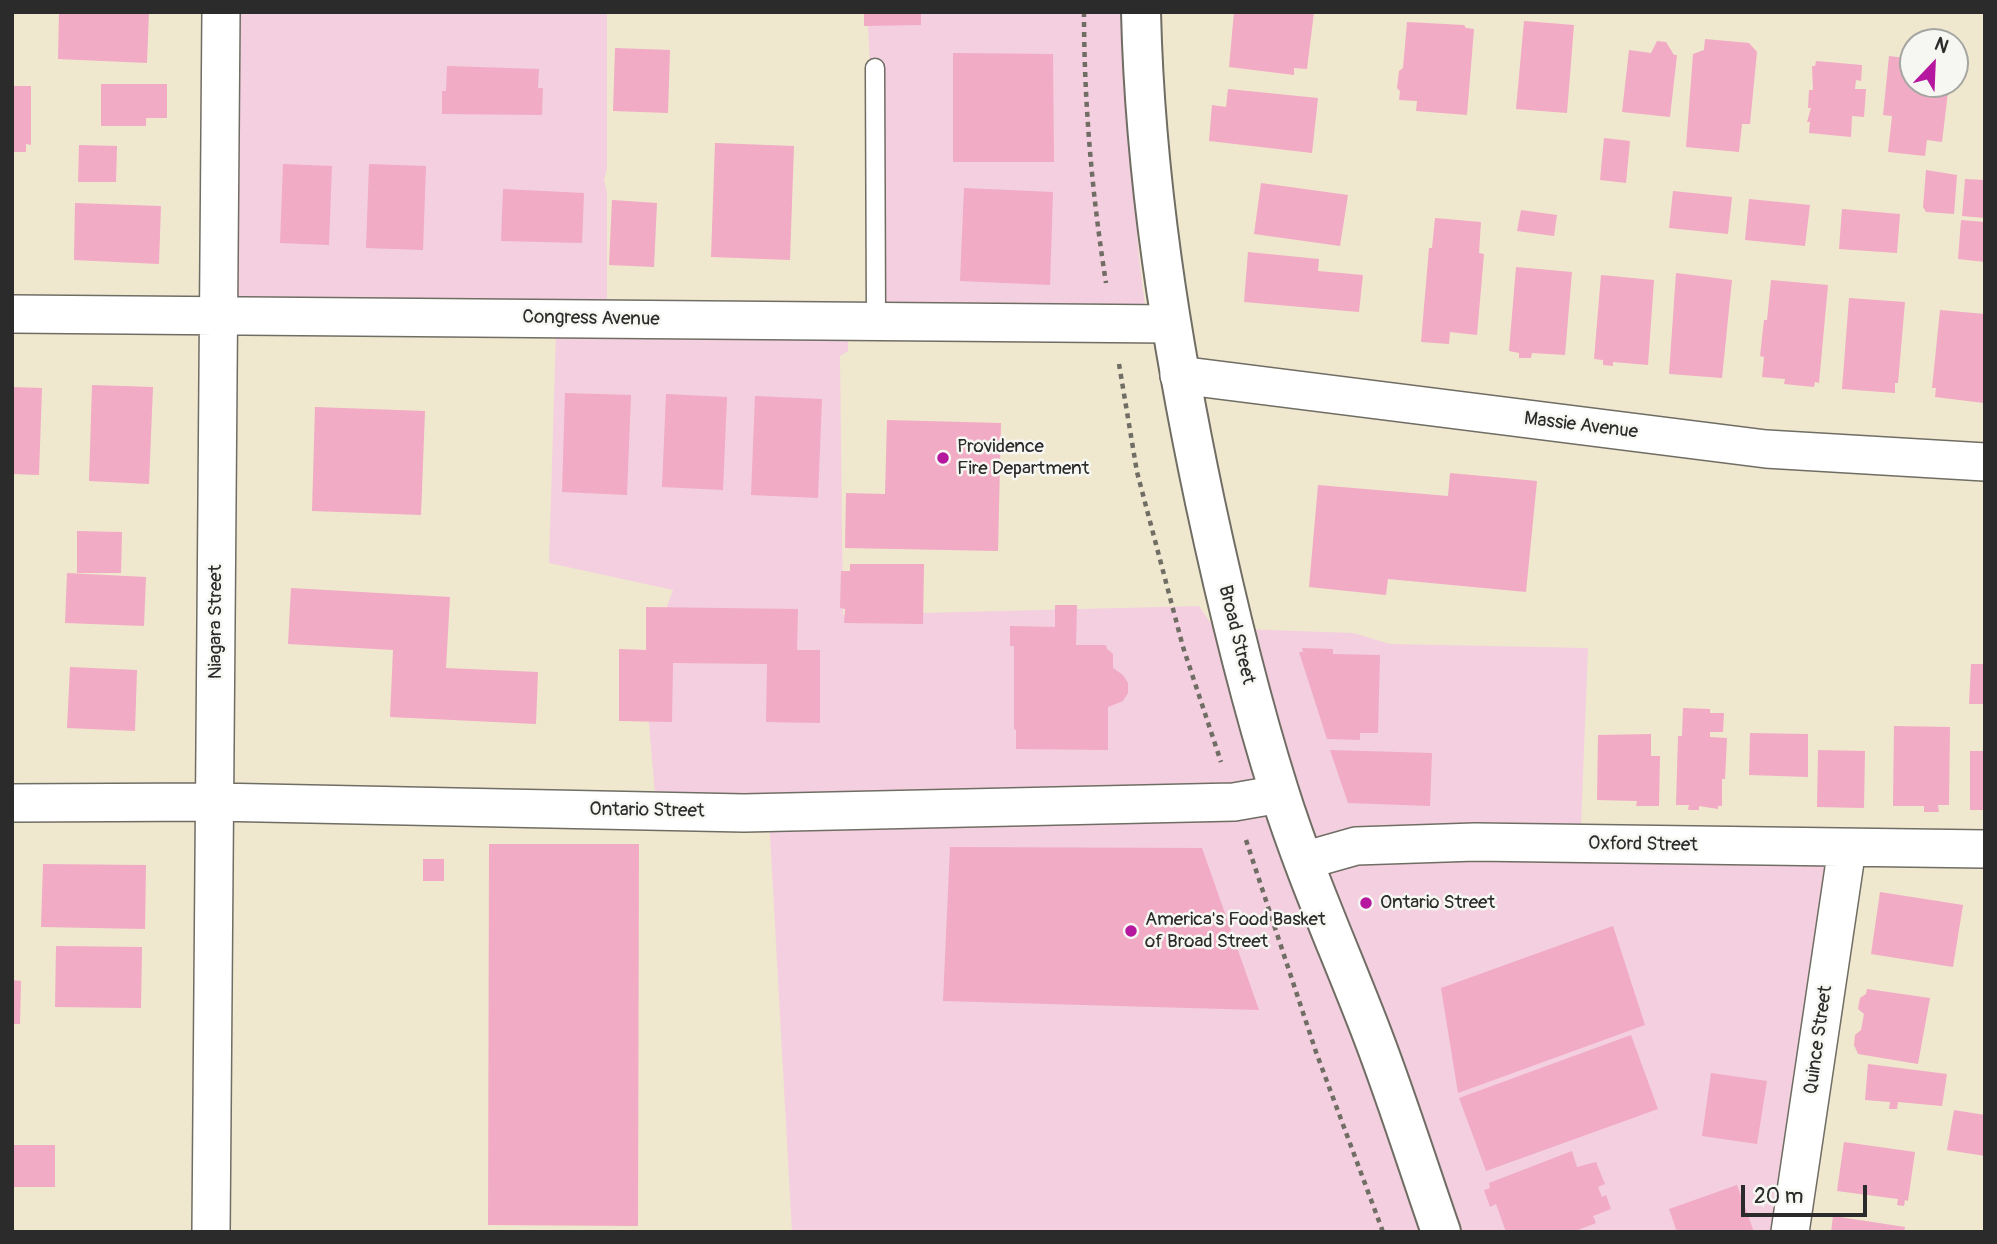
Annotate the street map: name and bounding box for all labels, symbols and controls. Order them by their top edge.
north arrow [1899,28,1969,98]
text: N [1931,32,1952,59]
street label: Congress Avenue [522,306,660,332]
street label: Massie Avenue [1523,408,1639,444]
place label: Providence Fire Department [957,436,1089,480]
marker: Providence Fire Department [935,450,951,466]
street label: Niagara Street [205,565,227,679]
street label: Broad Street [1213,583,1259,687]
street label: Ontario Street [589,799,705,823]
street label: Oxford Street [1588,833,1698,857]
place label: Ontario Street [1380,892,1495,914]
marker: Ontario Street [1358,895,1374,911]
place label: America's Food Basket of Broad Street [1145,909,1326,953]
marker: America's Food Basket of Broad Street [1123,923,1139,939]
street label: Quince Street [1800,984,1838,1096]
scale bar [1745,1170,1871,1214]
text: 20 m [1754,1183,1803,1210]

